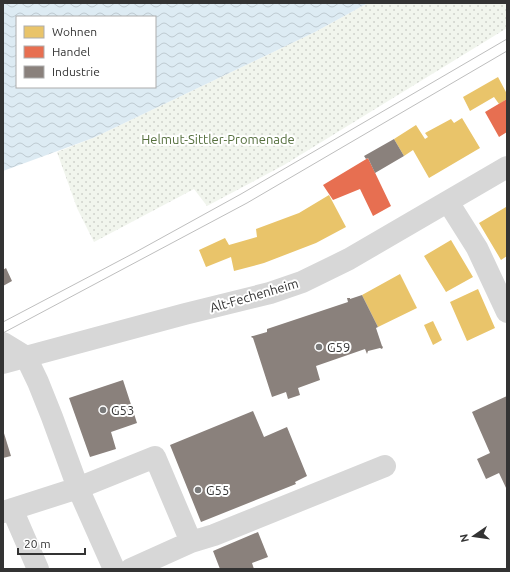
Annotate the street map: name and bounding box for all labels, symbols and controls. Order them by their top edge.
legend [16,16,156,88]
text: Wohnen [52,25,97,38]
text: Handel [52,45,90,58]
text: Industrie [52,65,100,78]
park label: Helmut-Sittler-Promenade [141,132,295,146]
street label: Alt-Fechenheim [208,276,300,314]
place label: G59 [327,340,350,354]
marker: G59 [314,342,324,352]
place label: G53 [111,403,134,417]
marker: G53 [98,405,108,415]
place label: G55 [206,483,229,497]
marker: G55 [193,485,203,495]
north arrow [454,516,494,556]
scale bar [18,530,85,556]
text: N [457,533,471,544]
text: 20 m [24,537,51,550]

